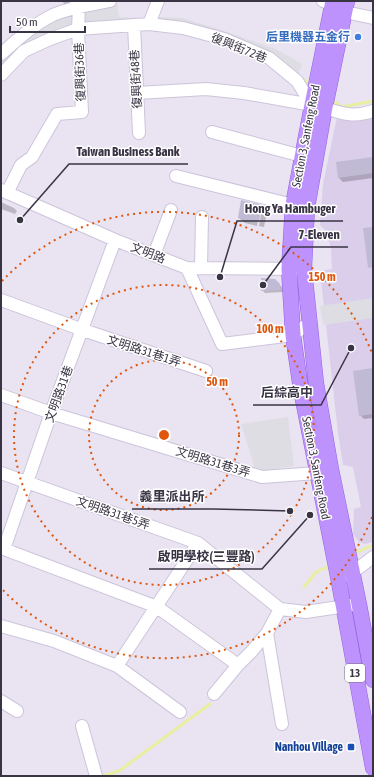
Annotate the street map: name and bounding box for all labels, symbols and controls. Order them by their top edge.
scale bar [10,8,85,34]
text: 50 m [16,15,38,29]
street label: 復興街72巷 [209,30,269,66]
place label: 后里機器五金行 [266,30,350,44]
marker: 后里機器五金行 [353,32,363,42]
street label: 復興街36巷 [72,42,88,102]
street label: 復興街48巷 [127,49,145,109]
street label: Section 3, Sanfeng Road [289,83,323,189]
callout: Taiwan Business Bank [69,139,188,164]
text: Taiwan Business Bank [76,144,180,159]
callout: Hong Ya Hambuger [237,196,343,221]
text: Hong Ya Hambuger [245,201,336,216]
callout: 7-Eleven [291,222,348,247]
text: 7-Eleven [298,227,340,242]
street label: 文明路 [129,240,167,266]
text: 150 m [308,270,336,284]
text: 100 m [256,322,284,336]
street label: 文明路31巷1弄 [105,332,183,370]
street label: 文明路31巷 [42,364,76,424]
text: 50 m [206,375,228,389]
callout: 后綜高中 [253,380,321,405]
text: 后綜高中 [261,385,313,400]
street label: Section 3, Sanfeng Road [299,415,333,521]
centre of rings [157,428,171,442]
street label: 文明路31巷3弄 [174,444,252,480]
callout: 義里派出所 [132,484,213,509]
text: 義里派出所 [139,489,205,504]
street label: 文明路31巷5弄 [74,494,152,532]
callout: 啟明學校(三豐路) [149,544,262,569]
text: 啟明學校(三豐路) [157,549,255,564]
road number: 13 [345,664,365,682]
place label: Nanhou Village [275,740,344,754]
marker: Nanhou Village [346,742,356,752]

